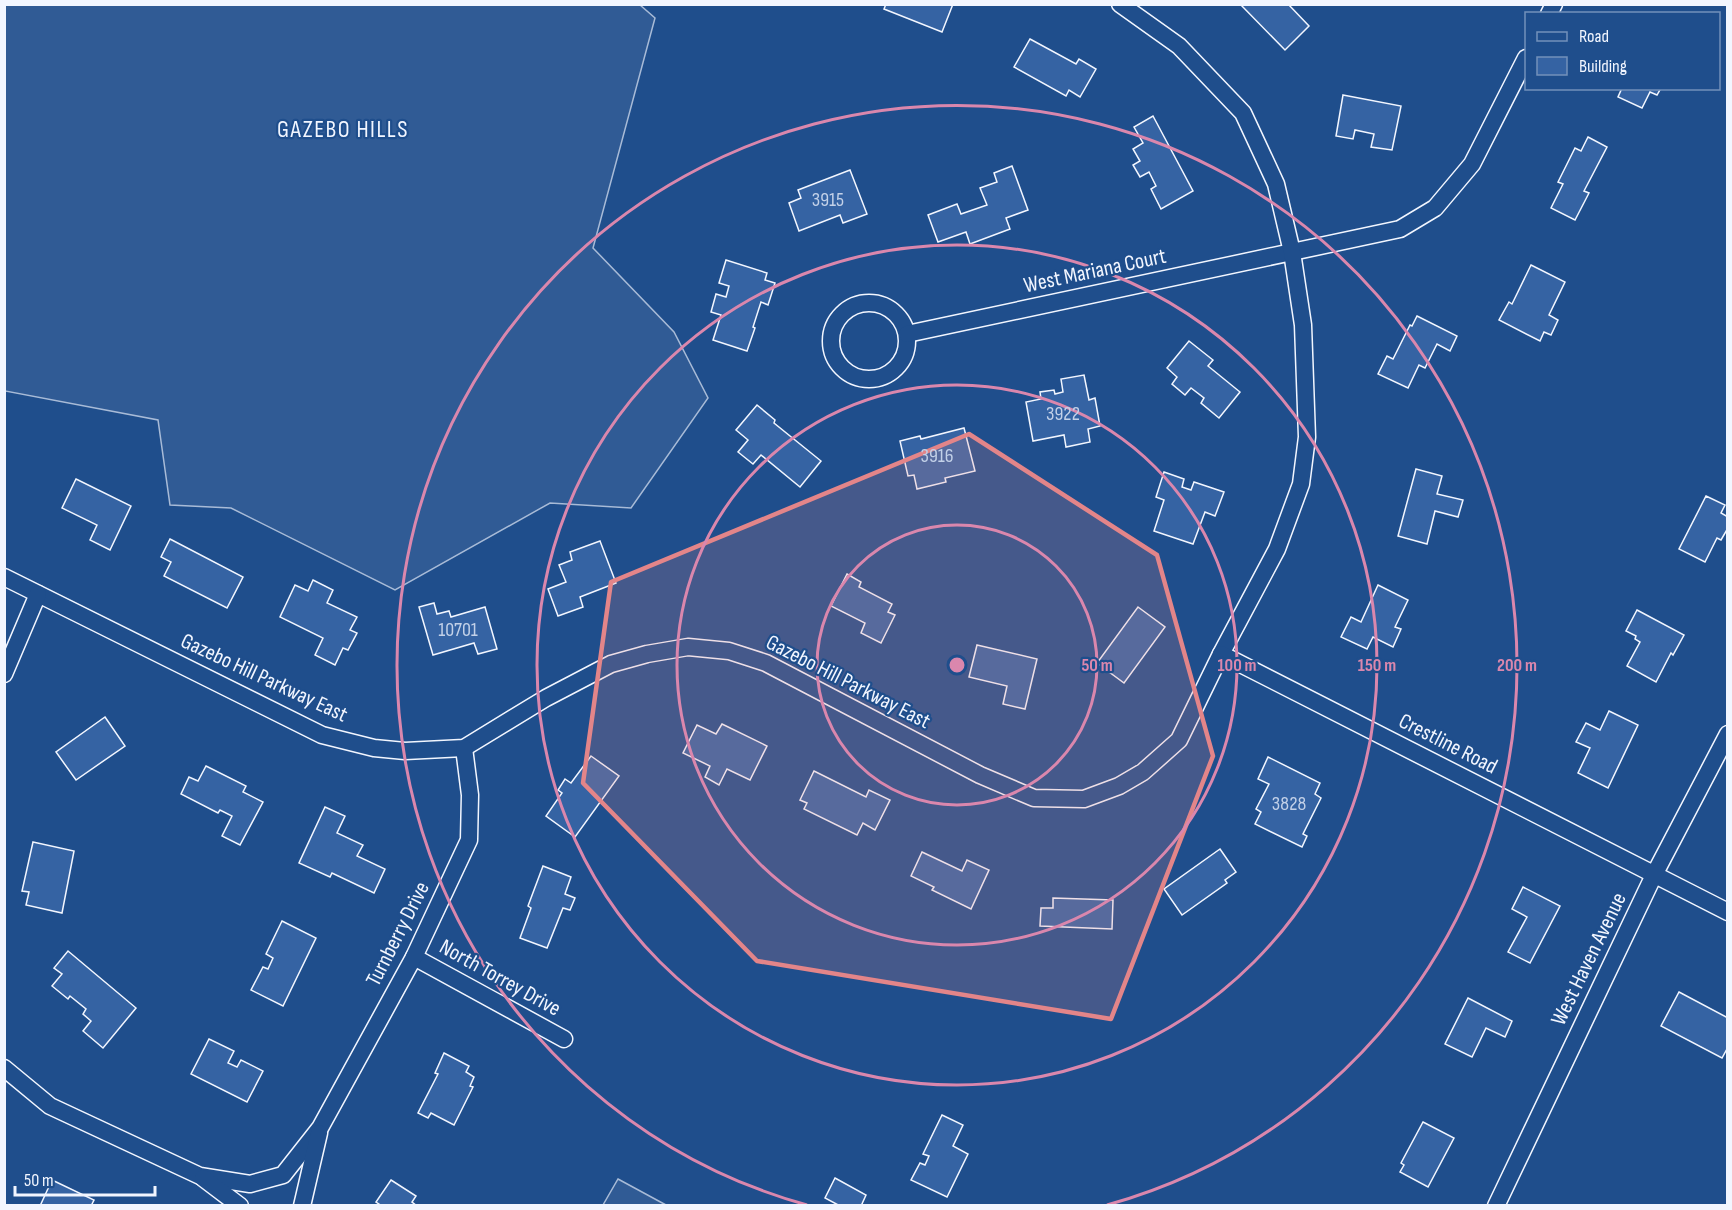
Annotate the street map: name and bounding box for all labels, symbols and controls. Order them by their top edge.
legend [1525,12,1720,90]
text: Road [1579,26,1609,47]
text: Building [1579,56,1627,77]
district label: GAZEBO HILLS [277,115,409,144]
house number: 3915 [812,188,844,212]
street label: West Mariana Court [1021,243,1169,299]
house number: 3922 [1046,402,1080,426]
house number: 3916 [921,444,954,468]
house number: 10701 [438,618,478,642]
street label: Gazebo Hill Parkway East [176,628,352,729]
street label: Gazebo Hill Parkway East [761,629,935,735]
centre of rings [947,655,967,675]
text: 50 m [1081,655,1113,676]
text: 100 m [1218,655,1257,676]
text: 150 m [1358,655,1396,676]
text: 200 m [1497,655,1537,676]
street label: Crestline Road [1394,708,1502,780]
house number: 3828 [1272,792,1306,816]
street label: Turnberry Drive [360,877,436,991]
street label: West Haven Avenue [1545,888,1633,1030]
street label: North Torrey Drive [435,934,565,1022]
scale bar [15,1159,154,1197]
text: 50 m [24,1170,54,1191]

